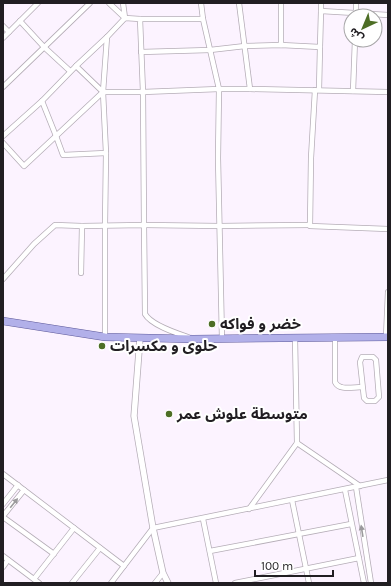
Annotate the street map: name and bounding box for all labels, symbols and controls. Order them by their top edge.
north arrow [343,8,383,48]
text: ش [346,25,366,45]
place label: خضر و فواكه [220,315,302,333]
marker: خضر و فواكه [207,319,217,329]
place label: حلوى و مكسرات [110,337,218,355]
marker: حلوى و مكسرات [97,341,107,351]
place label: متوسطة علوش عمر [176,405,308,423]
marker: متوسطة علوش عمر [164,409,174,419]
one-way arrow [9,497,18,508]
one-way arrow [359,525,365,537]
scale bar [255,552,333,578]
text: 100 m [261,559,293,573]

